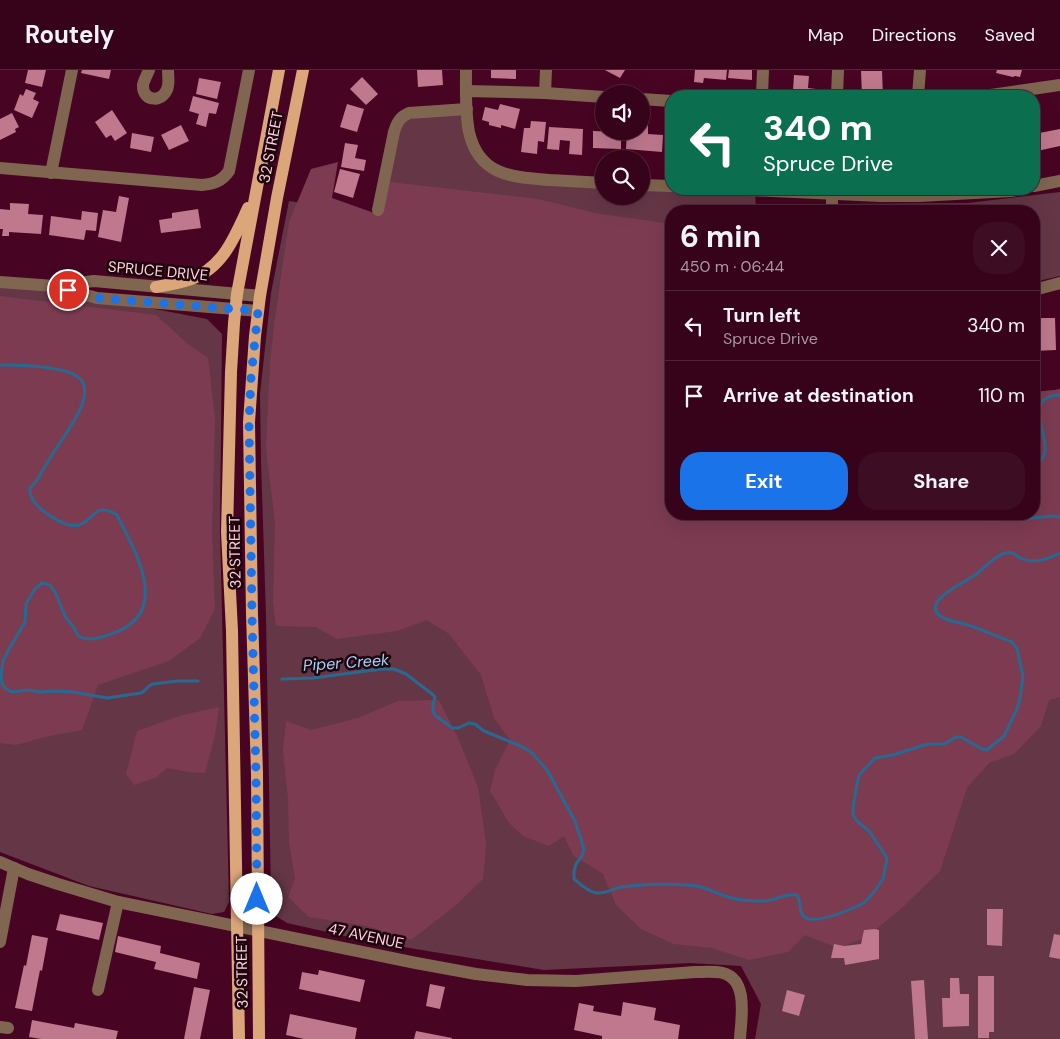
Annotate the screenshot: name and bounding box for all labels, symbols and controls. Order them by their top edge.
text: Routely [25,19,114,50]
text: Map [808,23,844,47]
text: Directions [872,23,957,47]
text: Saved [985,23,1035,47]
map controls [595,85,650,205]
button: sound [595,85,650,140]
text: 340 m [763,105,873,151]
street label: 32 STREET [254,109,288,185]
icon: left [680,110,745,175]
text: Spruce Drive [763,149,893,178]
button: search [595,150,650,205]
text: 6 min [680,217,761,256]
button: close [973,222,1025,274]
text: 450 m · 06:44 [680,256,784,277]
street label: SPRUCE DRIVE [107,257,209,285]
pin [47,269,89,311]
icon: arrive [54,276,82,304]
text: Turn left [723,303,801,328]
icon: left [680,312,708,340]
text: 340 m [967,313,1025,338]
text: Spruce Drive [723,328,818,349]
icon: arrive [680,382,708,410]
text: Arrive at destination [723,383,914,408]
text: 110 m [978,383,1025,408]
button: Exit [680,452,848,510]
button: Share [858,452,1025,510]
street label: 32 STREET [224,516,246,588]
water label: Piper Creek [302,649,391,676]
position arrow [230,872,282,924]
street label: 47 AVENUE [326,918,406,954]
street label: 32 STREET [231,936,253,1008]

